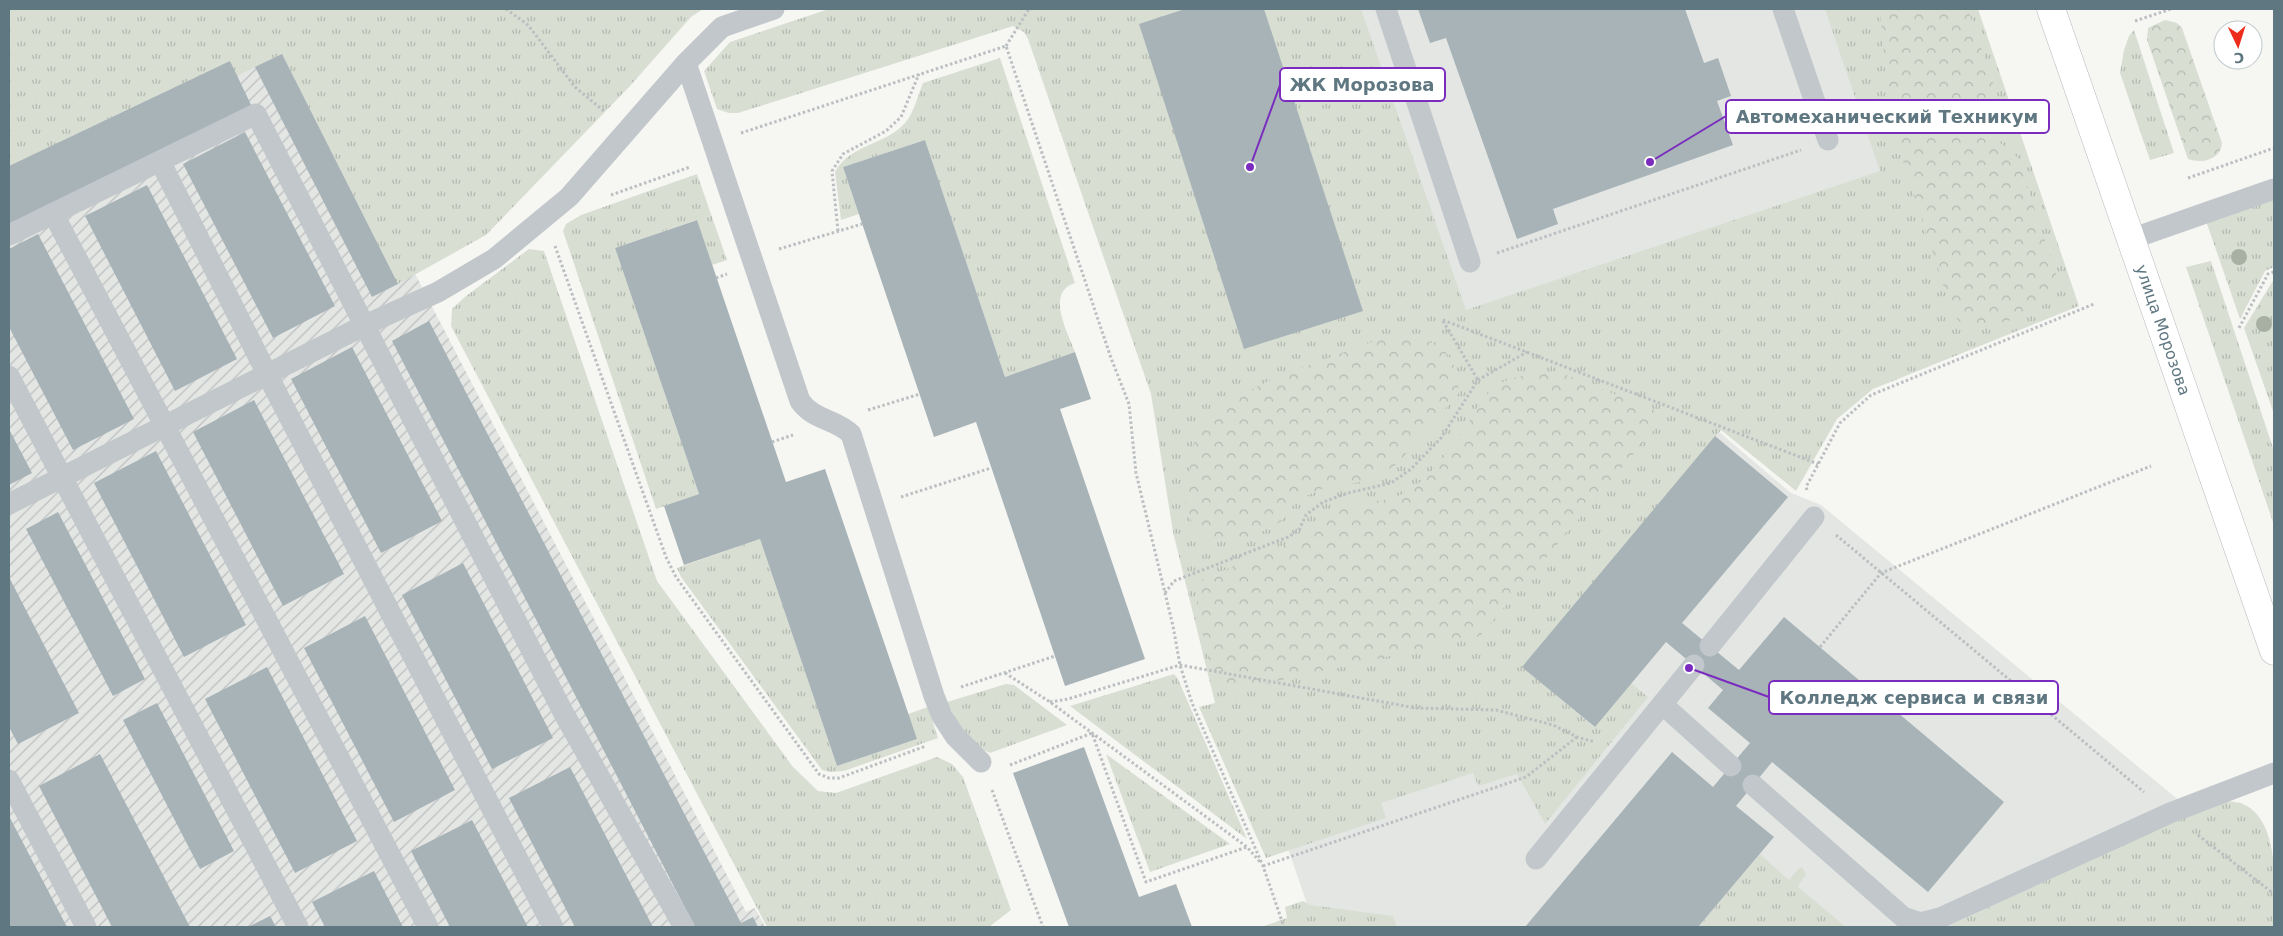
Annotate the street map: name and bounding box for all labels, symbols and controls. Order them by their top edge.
north arrow [2213,20,2263,70]
text: С [2233,50,2245,66]
callout: ЖК Морозова [1280,68,1445,101]
text: ЖК Морозова [1290,74,1434,95]
callout: Автомеханический Техникум [1726,100,2049,133]
text: Автомеханический Техникум [1736,106,2038,127]
street label: улица Морозова [2132,262,2194,398]
callout: Колледж сервиса и связи [1769,681,2058,714]
text: Колледж сервиса и связи [1780,687,2048,708]

